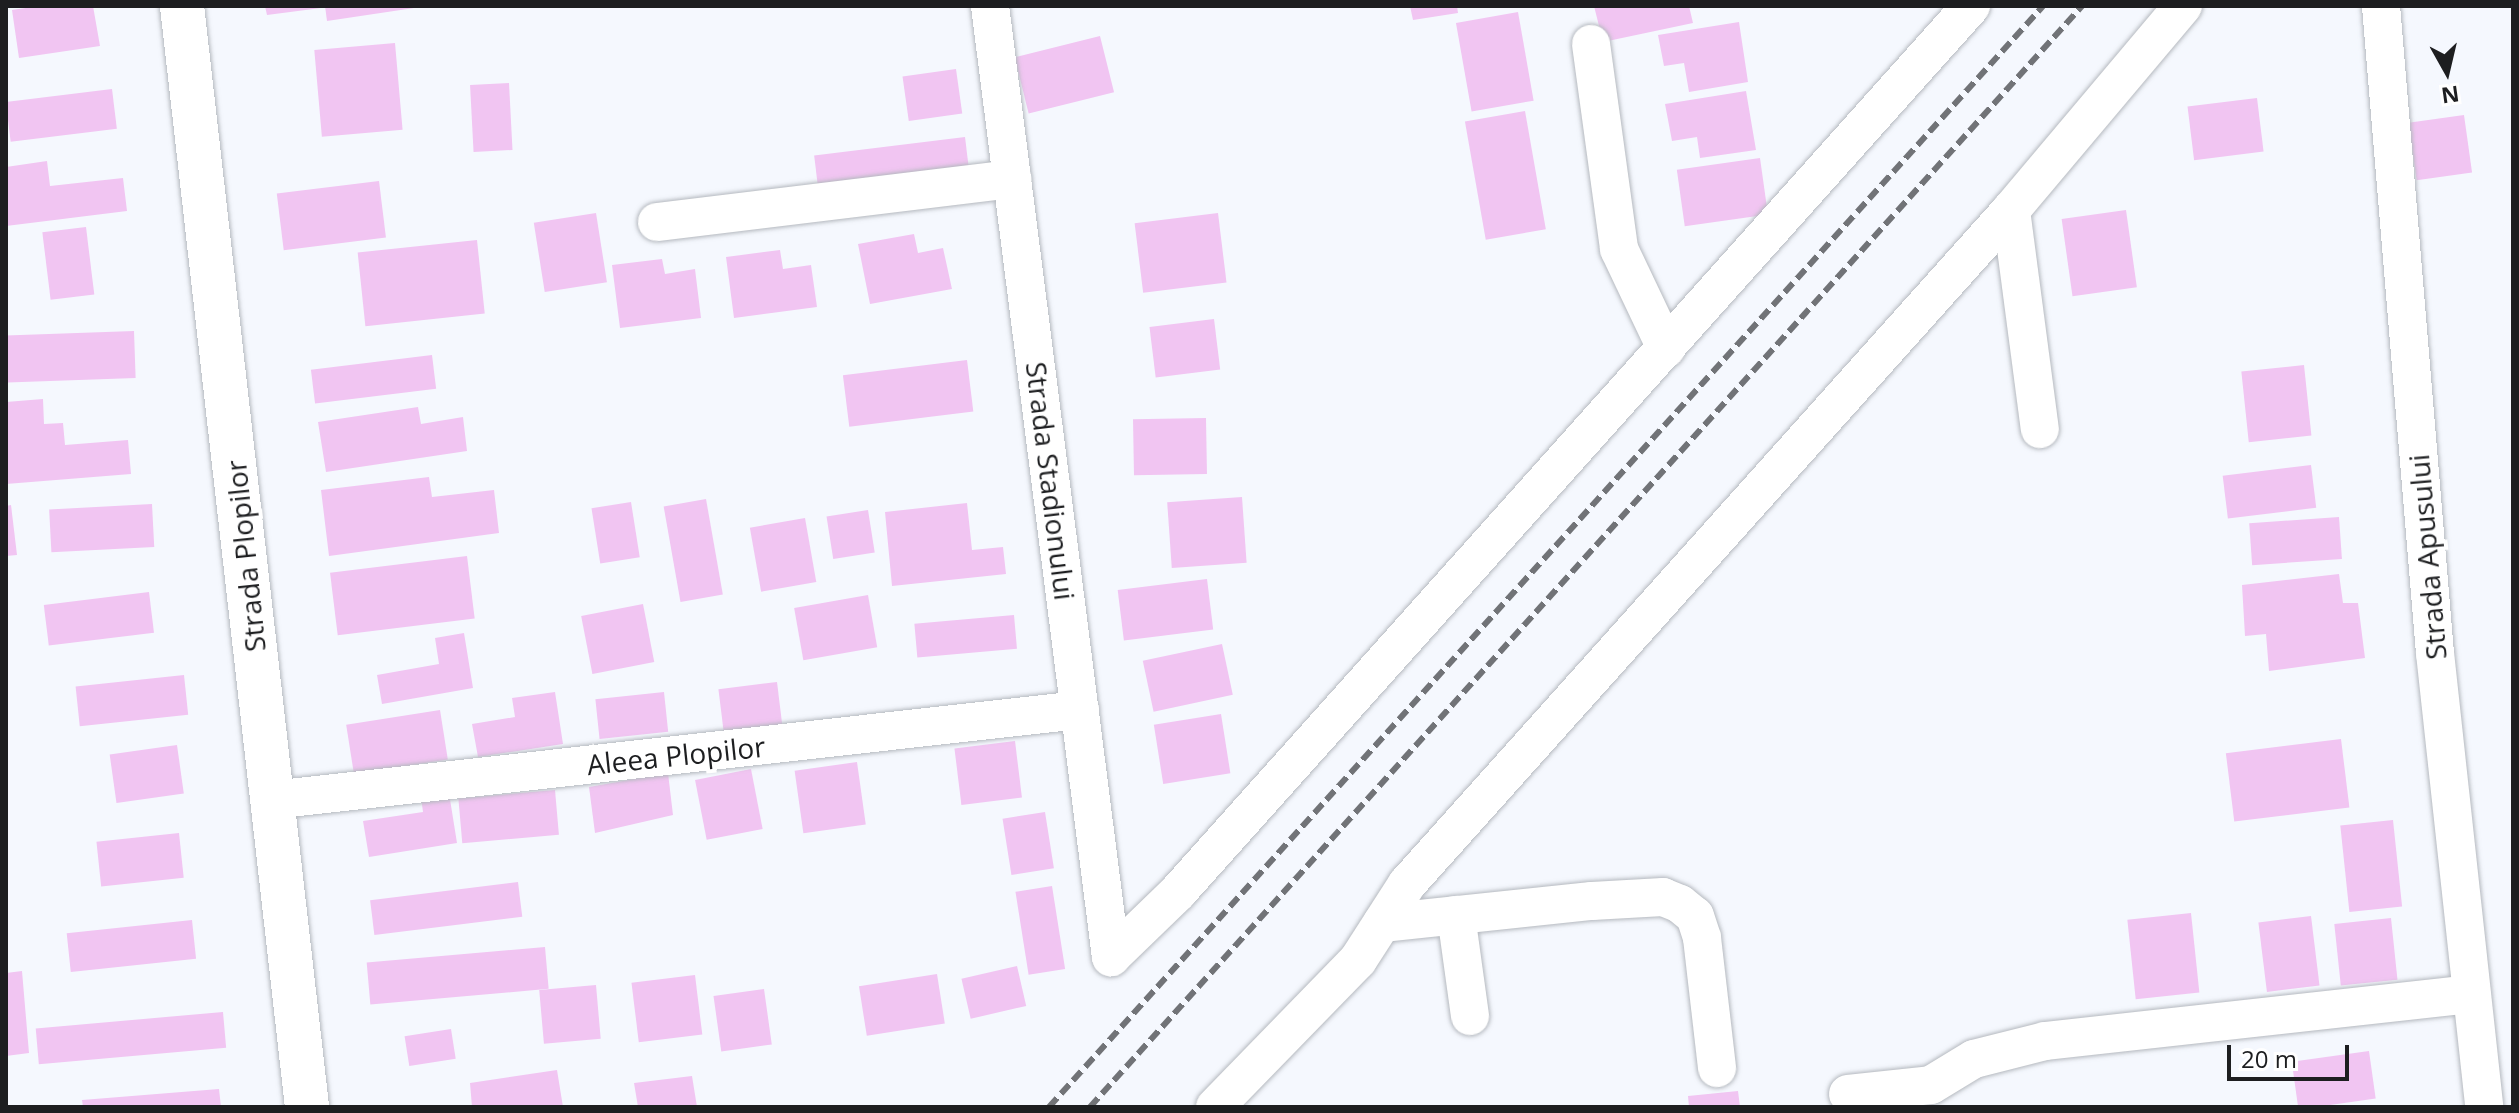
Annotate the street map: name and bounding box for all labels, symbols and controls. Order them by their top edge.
north arrow [2407,32,2487,112]
text: N [2439,80,2461,112]
street label: Strada Stadionului [1020,360,1082,602]
street label: Strada Apusului [2401,453,2453,661]
street label: Strada Plopilor [218,458,272,654]
street label: Aleea Plopilor [585,729,767,781]
scale bar [2231,1029,2353,1079]
text: 20 m [2241,1042,2297,1075]

